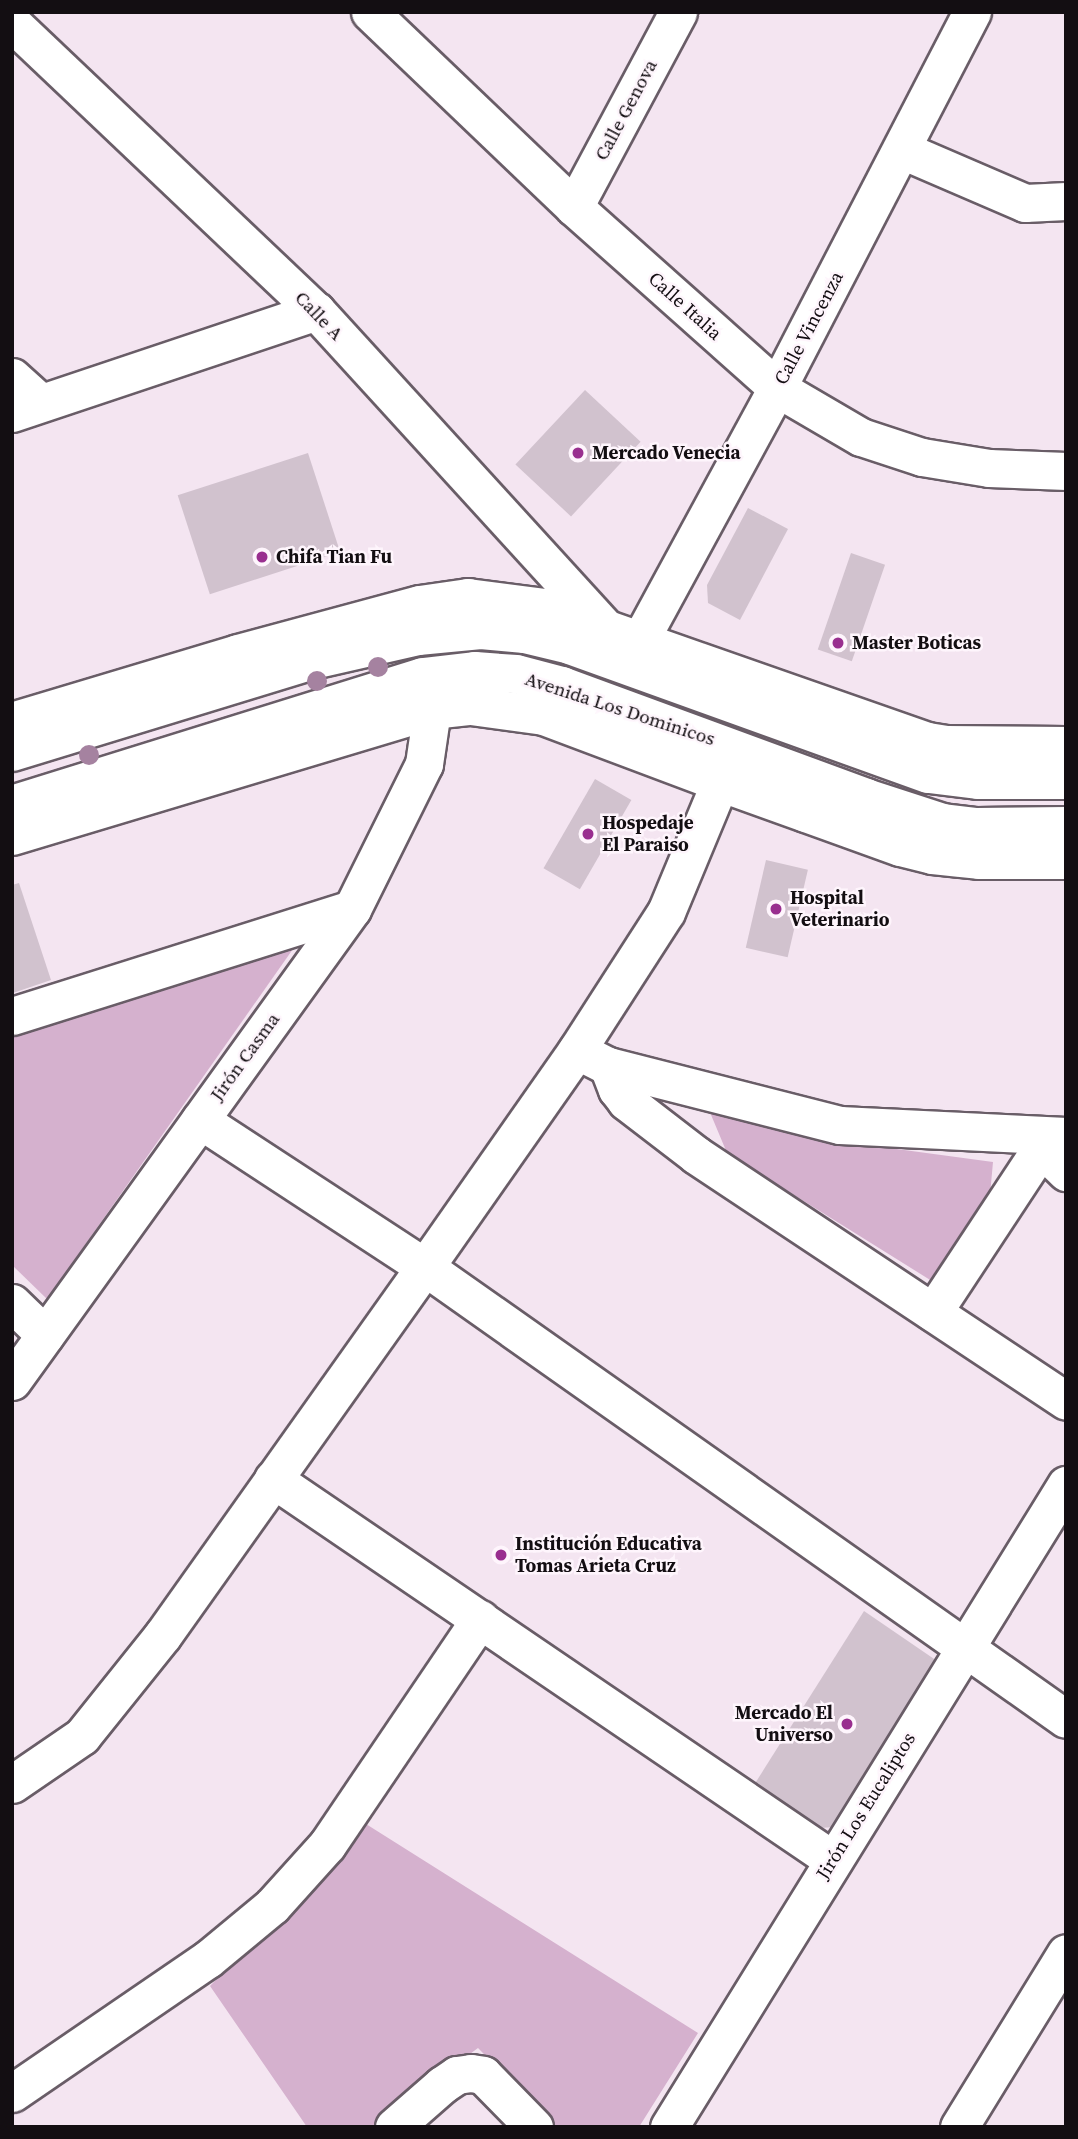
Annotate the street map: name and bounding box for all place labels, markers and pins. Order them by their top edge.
place label: Mercado Venecia [592,442,741,464]
marker: Mercado Venecia [570,445,586,461]
place label: Chifa Tian Fu [276,546,392,568]
marker: Chifa Tian Fu [254,549,270,565]
place label: Master Boticas [852,632,981,654]
marker: Master Boticas [830,635,846,651]
place label: Hospedaje El Paraiso [602,812,694,856]
marker: Hospedaje El Paraiso [580,826,596,842]
place label: Hospital Veterinario [790,887,890,931]
marker: Hospital Veterinario [768,901,784,917]
place label: Institución Educativa Tomas Arieta Cruz [515,1533,702,1577]
marker: Institución Educativa Tomas Arieta Cruz [493,1547,509,1563]
place label: Mercado El Universo [735,1702,833,1746]
marker: Mercado El Universo [839,1716,855,1732]

